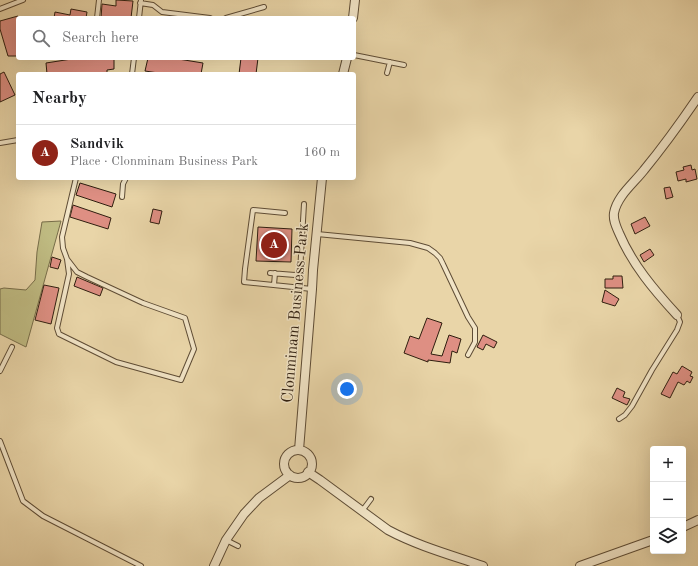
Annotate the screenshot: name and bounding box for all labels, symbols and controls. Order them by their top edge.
search box [16,16,356,60]
icon: search [30,27,52,49]
text: Search here [62,31,139,46]
text: Nearby [32,90,87,107]
text: Sandvik [70,137,124,152]
text: A [40,146,50,159]
text: 160 m [303,146,340,159]
text: Place · Clonminam Business Park [70,155,258,168]
street label: Clonminam Business Park [280,222,312,404]
pin: A [261,230,287,260]
your location [337,379,357,399]
map controls [650,446,686,554]
button: + [650,446,686,482]
button: − [650,482,686,518]
button: layers [650,518,686,554]

